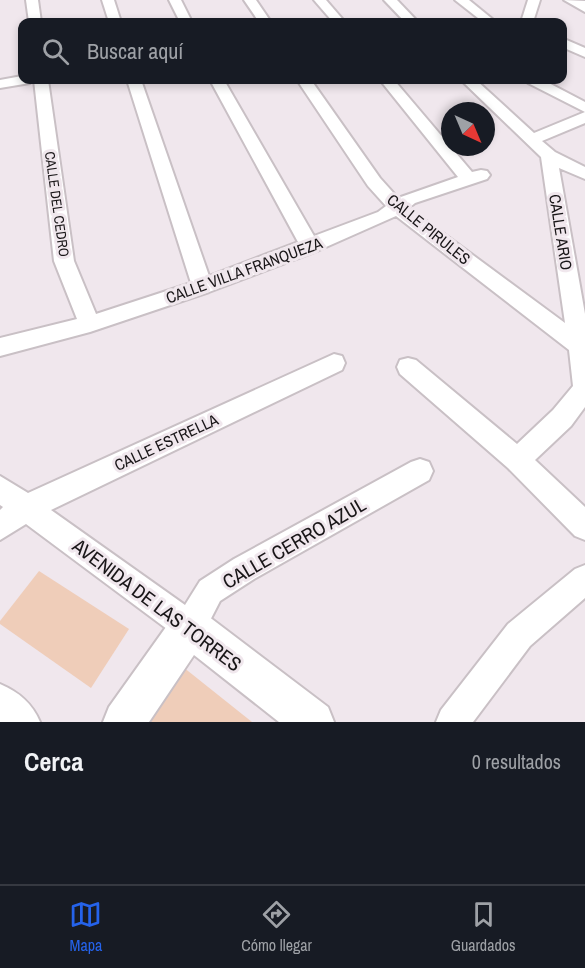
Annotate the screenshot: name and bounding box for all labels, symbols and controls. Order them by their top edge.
search box [18,18,567,84]
icon: search [39,35,72,68]
text: Buscar aquí [87,36,183,66]
north arrow [441,102,495,156]
street label: CALLE DEL CEDRO [41,150,73,258]
street label: CALLE PIRULES [383,189,475,270]
street label: CALLE ARIO [544,192,578,272]
street label: CALLE VILLA FRANQUEZA [163,231,325,309]
street label: CALLE ESTRELLA [110,408,222,476]
street label: CALLE CERRO AZUL [217,491,370,595]
street label: AVENIDA DE LAS TORRES [66,531,247,677]
text: Cerca [24,744,83,779]
text: 0 resultados [472,748,561,775]
tab: Mapa [69,898,102,956]
tab: Cómo llegar [241,898,312,956]
tab: Guardados [451,898,516,956]

